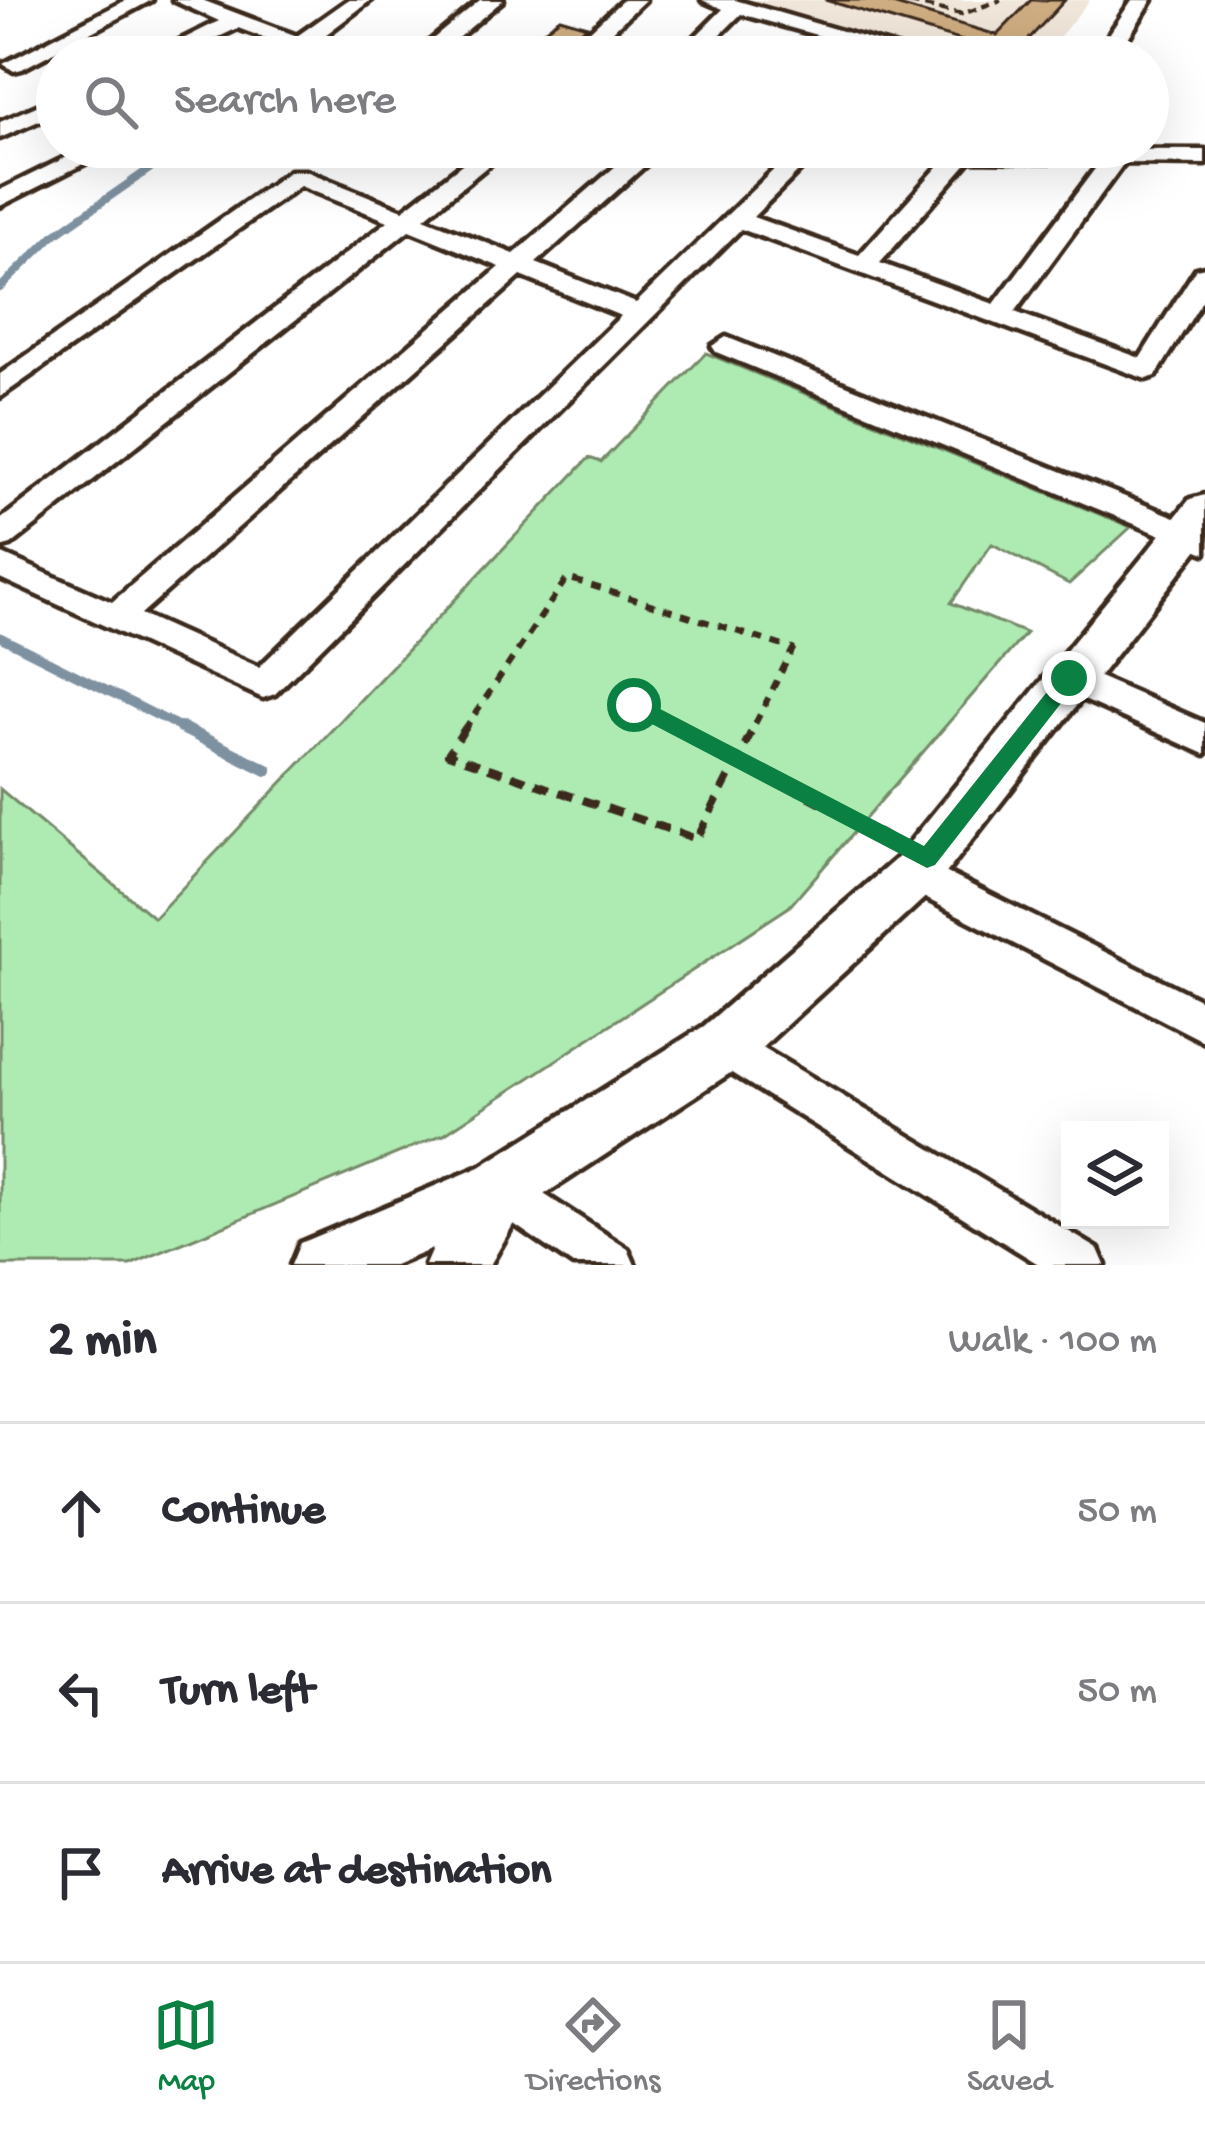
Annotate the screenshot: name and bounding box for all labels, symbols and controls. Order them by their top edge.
search box [36,36,1169,168]
icon: search [78,69,144,135]
text: Search here [174,76,396,129]
route end [1042,651,1096,705]
route start [607,678,661,732]
map controls [1061,1121,1169,1229]
button: layers [1061,1121,1169,1229]
text: 2 min [48,1313,157,1373]
text: Walk · 100 m [949,1320,1157,1366]
icon: ahead [48,1480,114,1546]
text: Continue [162,1486,325,1539]
text: 50 m [1077,1490,1157,1536]
icon: left [48,1660,114,1726]
text: Turn left [162,1666,314,1719]
text: 50 m [1077,1670,1157,1716]
icon: arrive [48,1840,114,1906]
text: Arrive at destination [162,1846,551,1899]
tab: Map [153,1992,219,2102]
tab: Directions [526,1992,660,2102]
tab: Saved [967,1992,1052,2102]

